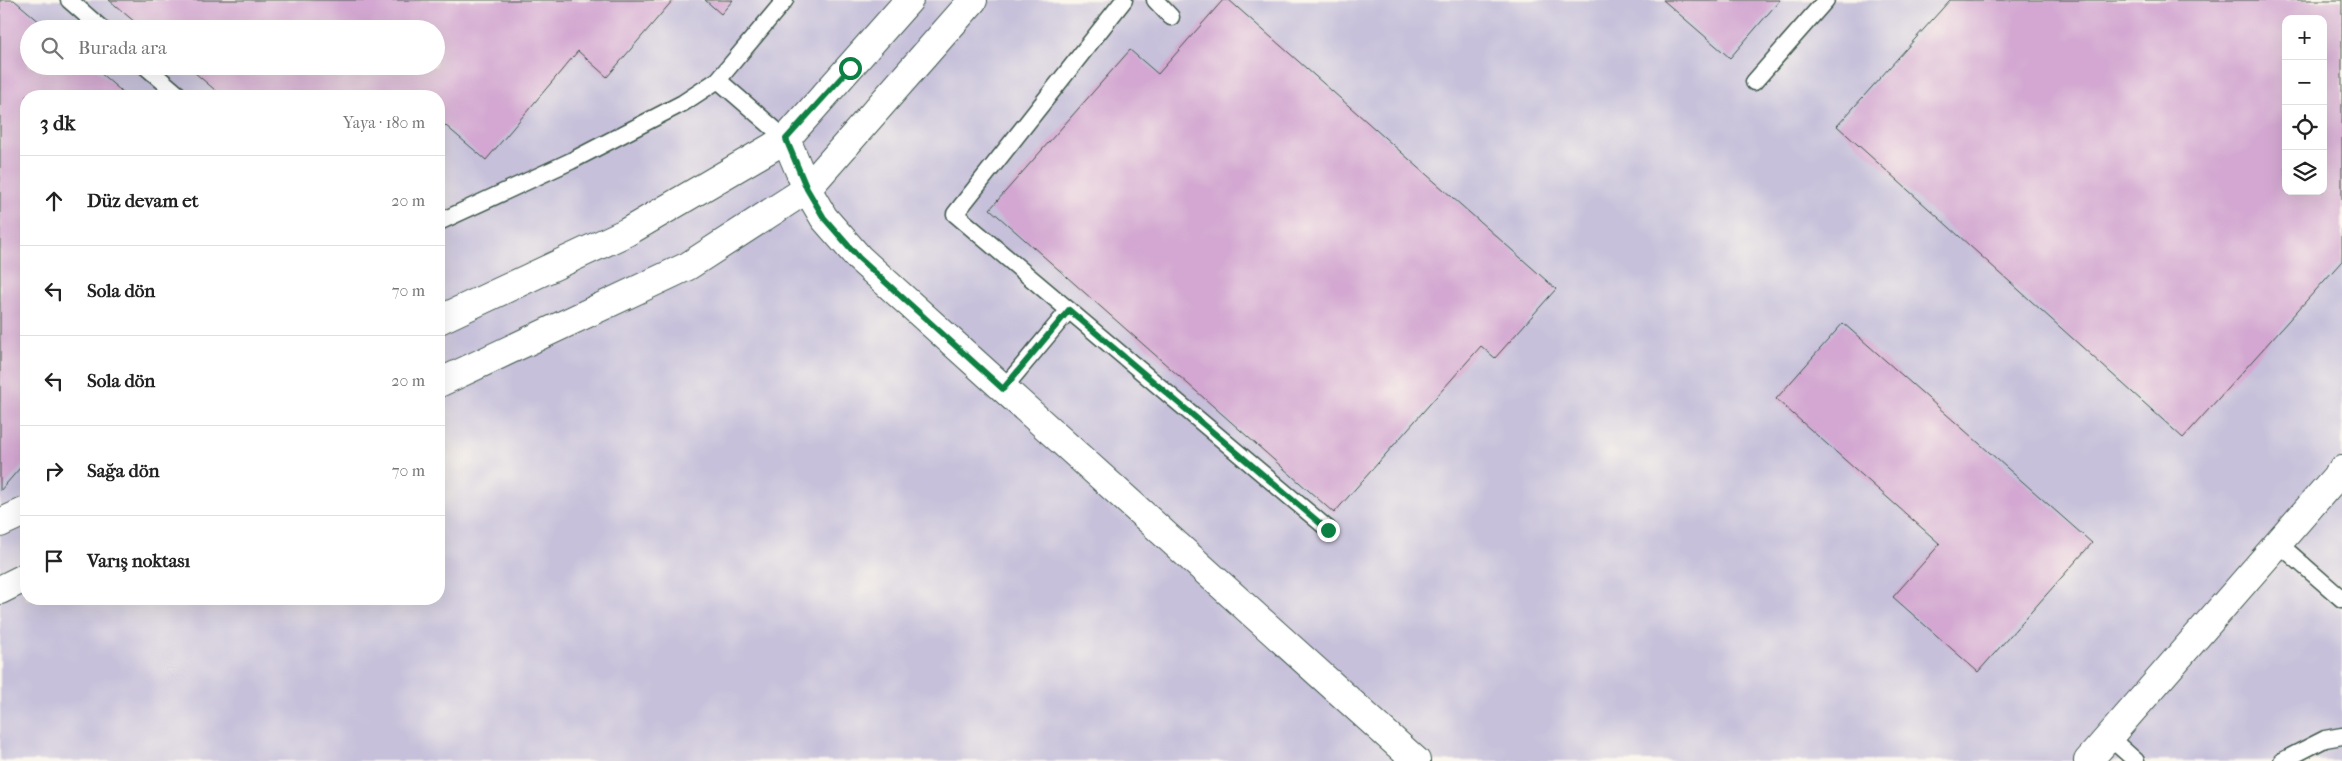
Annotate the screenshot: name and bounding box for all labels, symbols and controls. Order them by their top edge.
map controls [2282,15,2327,195]
button: + [2282,15,2327,60]
search box [20,20,445,75]
icon: search [38,34,66,62]
text: Burada ara [78,37,167,59]
route start [839,57,862,80]
button: − [2282,60,2327,105]
button: locate [2282,105,2327,150]
text: 3 dk [40,111,75,135]
text: Yaya · 180 m [343,113,425,132]
button: layers [2282,150,2327,195]
icon: ahead [40,187,68,215]
text: Düz devam et [87,190,198,212]
text: 20 m [391,191,425,210]
icon: left [40,277,68,305]
text: Sola dön [87,280,155,302]
text: 70 m [392,281,425,300]
icon: left [40,367,68,395]
text: Sola dön [87,370,155,392]
text: 20 m [391,371,425,390]
icon: right [40,457,68,485]
text: Sağa dön [87,460,160,482]
text: 70 m [392,461,425,480]
route end [1317,519,1340,542]
icon: arrive [40,547,68,575]
text: Varış noktası [87,550,190,572]

